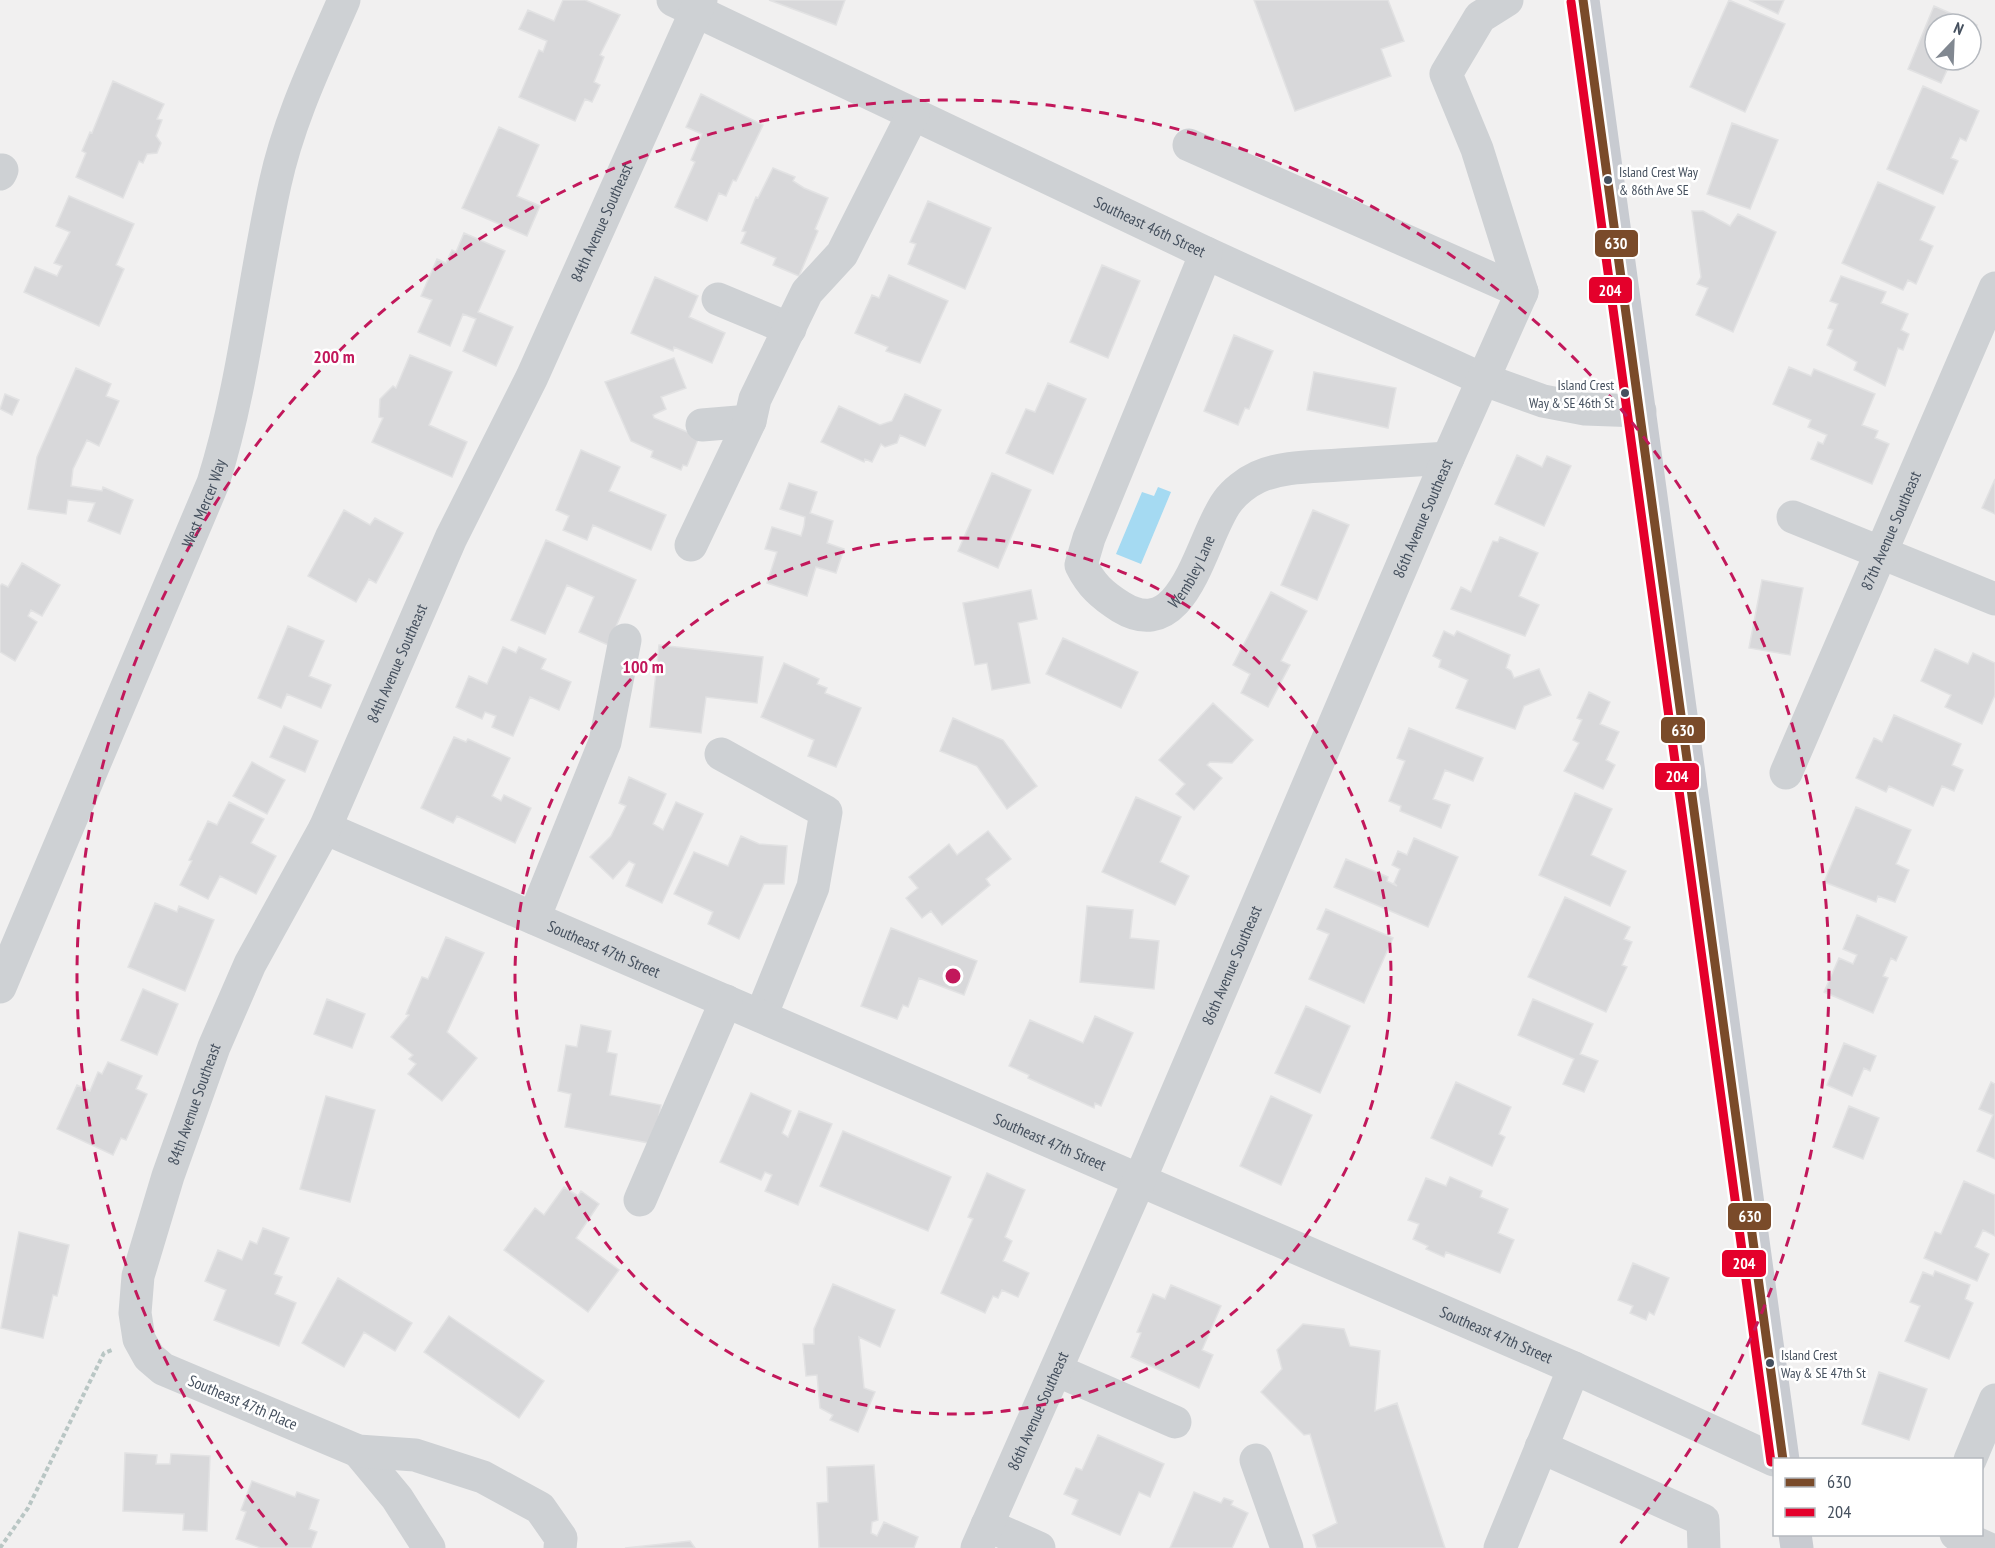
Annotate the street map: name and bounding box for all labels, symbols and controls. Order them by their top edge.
north arrow [1923,12,1983,72]
text: N [1951,17,1967,39]
street label: 84th Avenue Southeast [566,160,637,285]
place label: Island Crest Way & 86th Ave SE [1619,163,1699,199]
marker: Island Crest Way & 86th Ave SE [1602,174,1614,186]
street label: Southeast 46th Street [1091,191,1209,262]
line badge: 630 [1594,229,1639,258]
text: 630 [1605,233,1628,253]
line badge: 204 [1588,276,1633,304]
text: 204 [1599,280,1622,300]
text: 200 m [313,345,355,368]
place label: Island Crest Way & SE 46th St [1529,376,1614,412]
marker: Island Crest Way & SE 46th St [1619,387,1631,399]
street label: 86th Avenue Southeast [1388,455,1457,581]
street label: West Mercer Way [177,457,230,550]
street label: 87th Avenue Southeast [1856,467,1925,593]
street label: Wembley Lane [1164,532,1219,612]
street label: 84th Avenue Southeast [362,600,431,726]
text: 100 m [622,655,664,678]
line badge: 630 [1660,716,1706,744]
text: 630 [1672,720,1695,740]
line badge: 204 [1654,762,1700,791]
text: 204 [1666,766,1689,786]
street label: 86th Avenue Southeast [1197,902,1266,1028]
street label: Southeast 47th Street [545,916,664,982]
centre of rings [943,966,963,986]
street label: 84th Avenue Southeast [163,1039,225,1168]
street label: Southeast 47th Street [991,1108,1110,1175]
line badge: 630 [1727,1202,1772,1231]
text: 630 [1739,1206,1762,1226]
line badge: 204 [1721,1249,1767,1278]
text: 204 [1733,1253,1756,1273]
street label: Southeast 47th Street [1437,1301,1556,1368]
place label: Island Crest Way & SE 47th St [1781,1346,1866,1382]
street label: 86th Avenue Southeast [1003,1348,1073,1473]
marker: Island Crest Way & SE 47th St [1764,1357,1776,1369]
street label: Southeast 47th Place [185,1370,301,1434]
legend [1773,1458,1983,1536]
text: 630 [1827,1470,1851,1493]
text: 204 [1827,1500,1851,1523]

